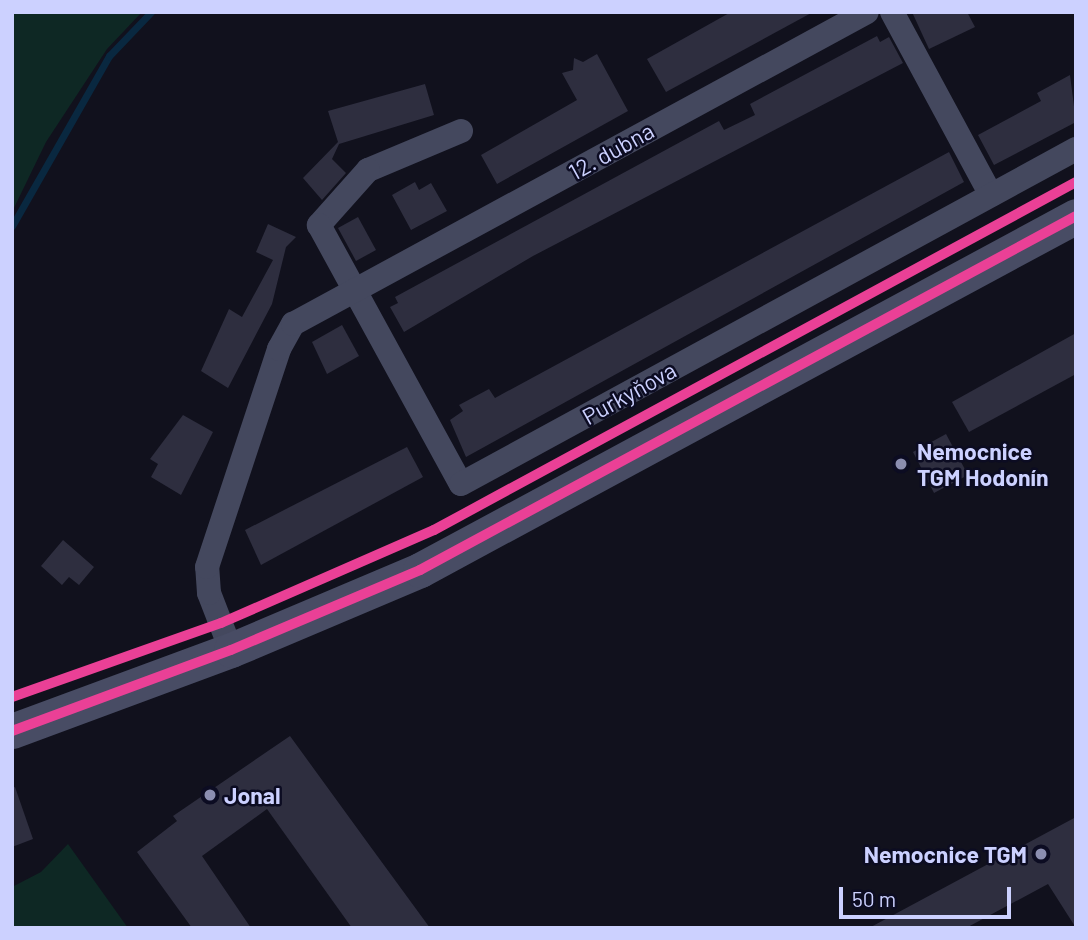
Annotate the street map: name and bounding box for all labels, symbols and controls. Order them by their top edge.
street label: 12. dubna [564,116,658,186]
street label: Purkyňova [577,356,681,430]
place label: Nemocnice TGM Hodonín [917,437,1049,491]
marker: Nemocnice TGM Hodonín [891,454,911,474]
place label: Jonal [224,781,281,809]
marker: Jonal [202,787,218,803]
place label: Nemocnice TGM [864,840,1027,868]
marker: Nemocnice TGM [1033,846,1049,862]
scale bar [843,874,1014,918]
text: 50 m [852,886,896,911]

